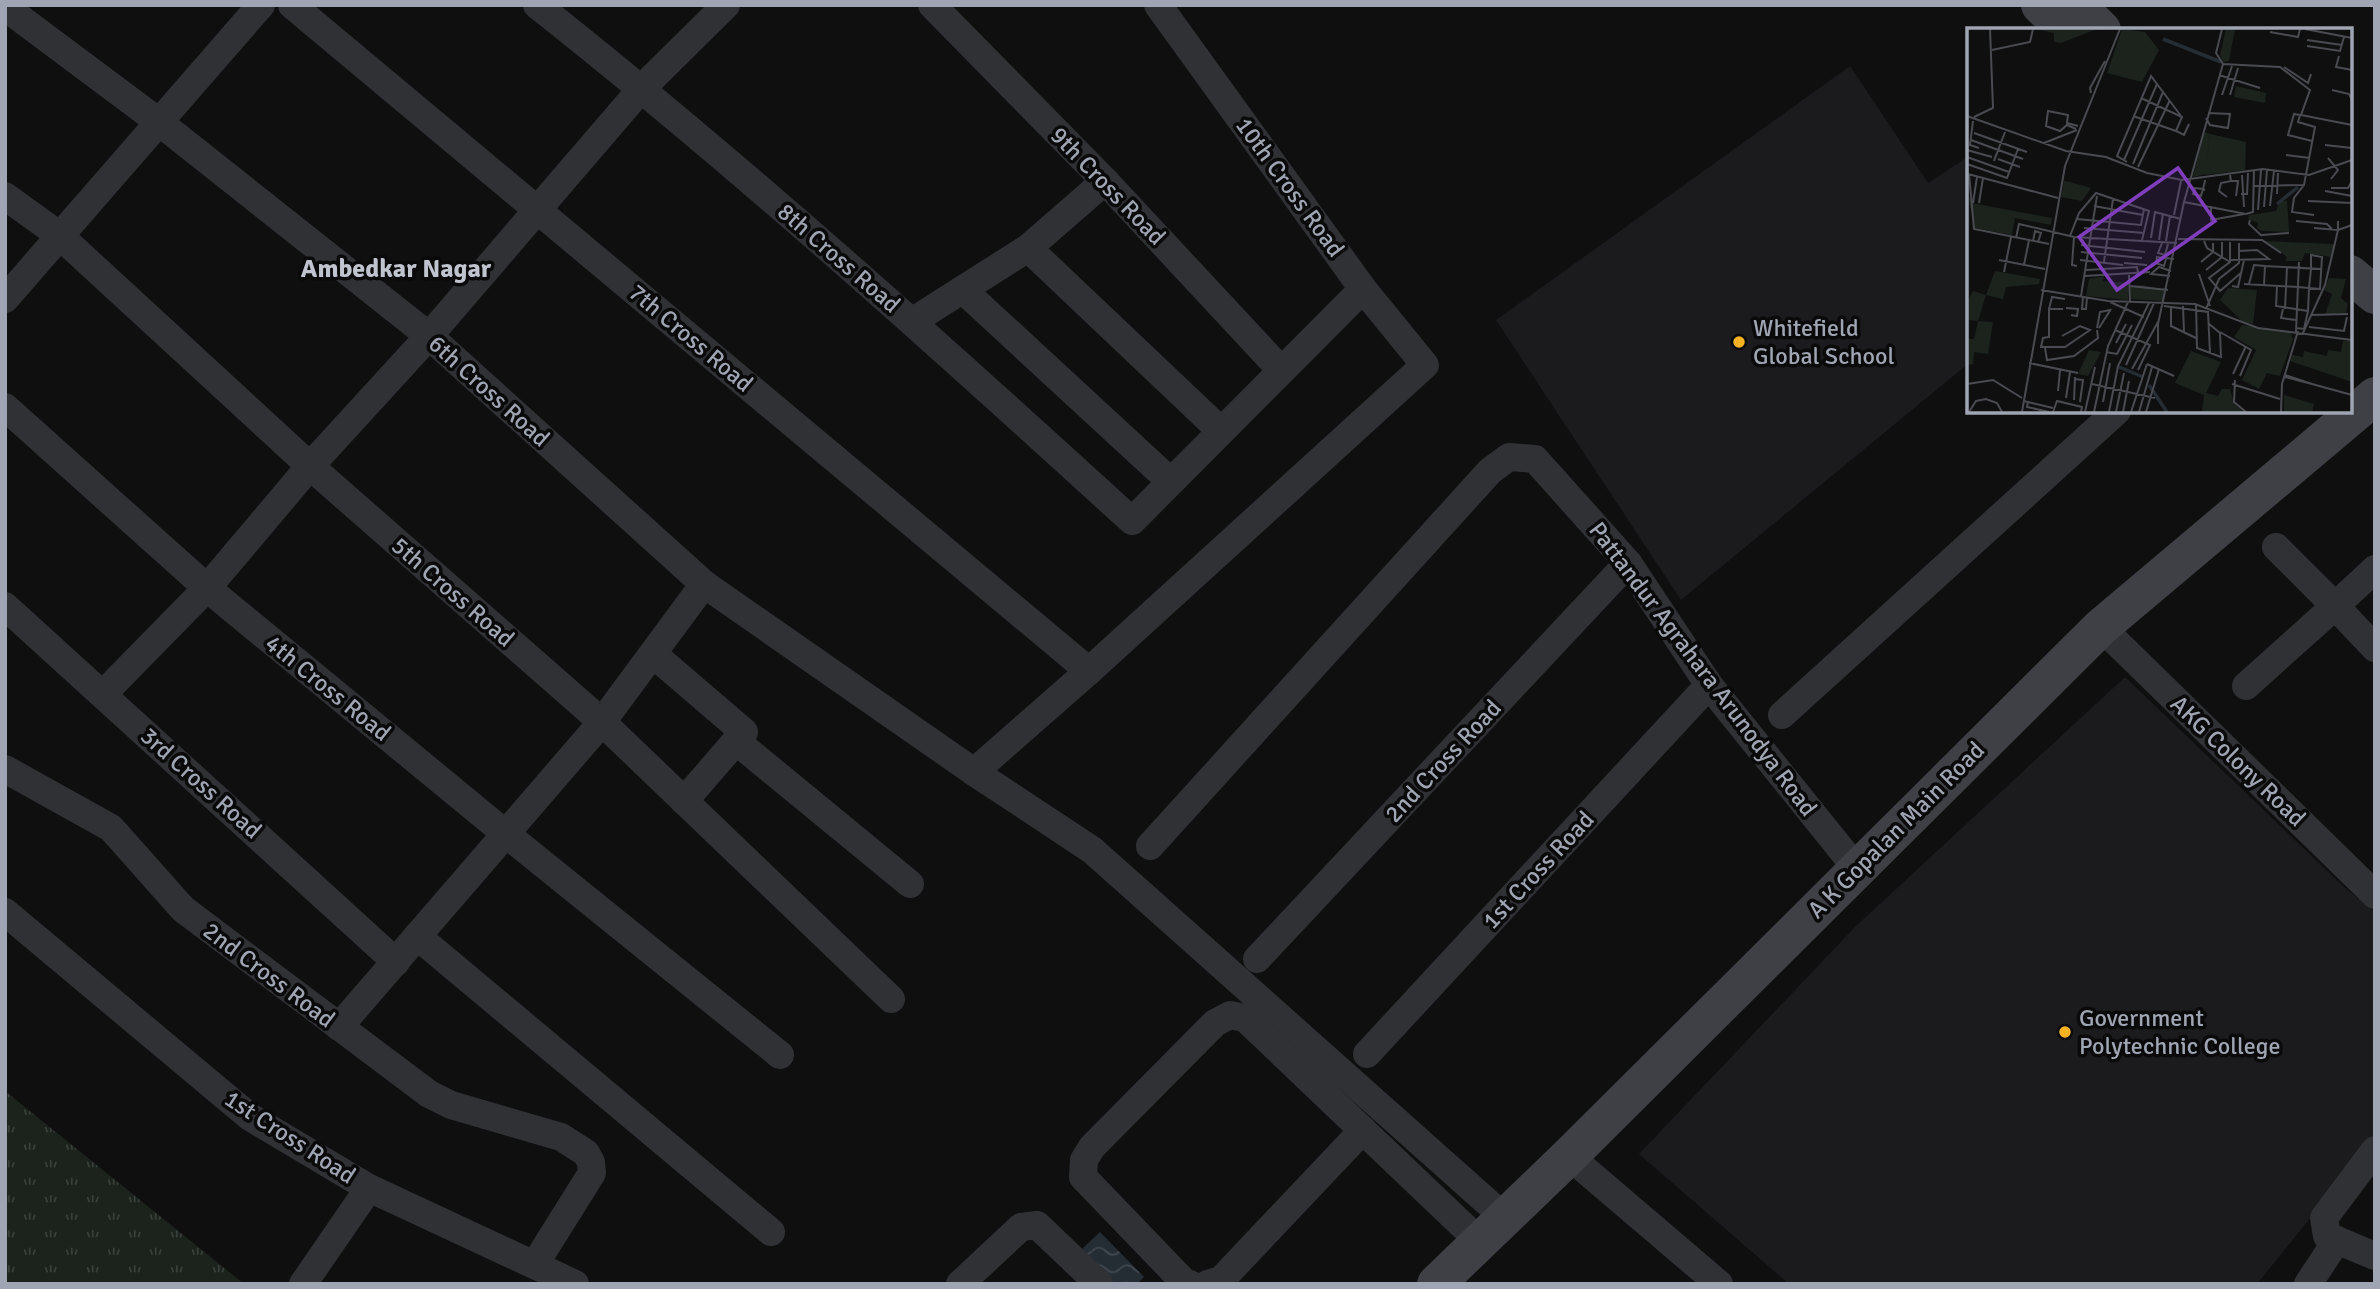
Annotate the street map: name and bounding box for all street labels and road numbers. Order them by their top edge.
street label: 10th Cross Road [1229,111,1351,263]
street label: 9th Cross Road [1044,121,1172,251]
street label: 8th Cross Road [772,197,906,319]
street label: 7th Cross Road [623,277,759,399]
street label: 6th Cross Road [422,329,556,453]
street label: Pattandur Agrahara Arunodya Road [1582,516,1824,822]
street label: 5th Cross Road [386,531,520,653]
street label: 4th Cross Road [259,628,397,748]
street label: AKG Colony Road [2164,689,2312,833]
street label: 2nd Cross Road [1378,693,1508,829]
street label: 3rd Cross Road [134,721,268,845]
street label: A K Gopalan Main Road [1801,735,1991,925]
street label: 1st Cross Road [1476,805,1600,935]
street label: 2nd Cross Road [197,916,341,1034]
street label: 1st Cross Road [219,1084,361,1190]

